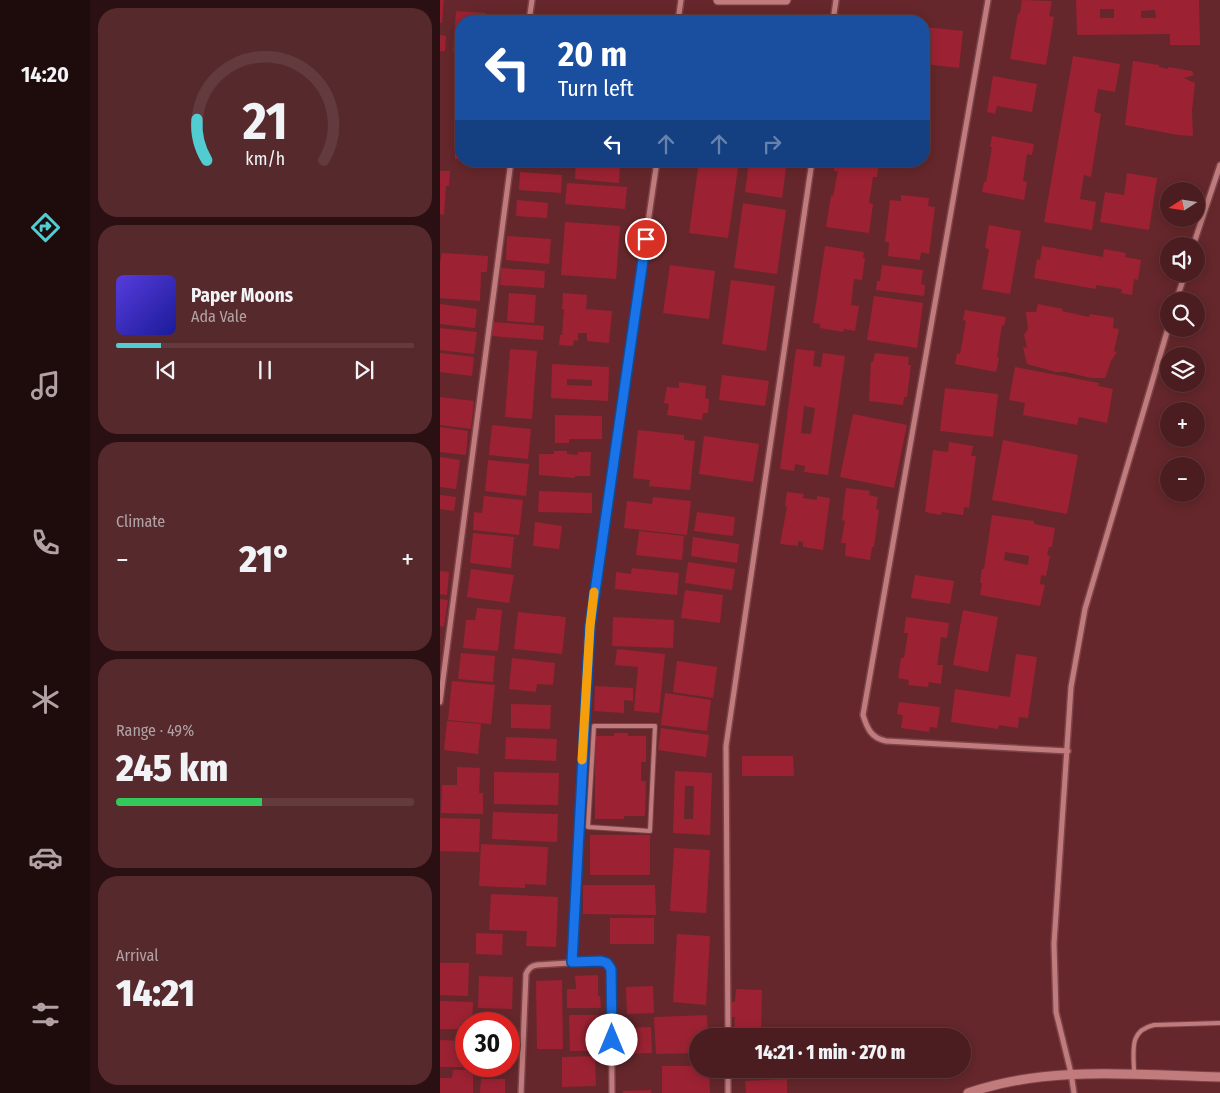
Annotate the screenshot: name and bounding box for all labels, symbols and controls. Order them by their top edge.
text: 20 m [558,33,627,75]
icon: left [475,35,540,100]
text: 14:20 [21,61,69,88]
text: Turn left [558,75,634,102]
text: 21 [241,90,288,153]
icon: left [599,130,627,158]
icon: ahead [652,130,680,158]
icon: ahead [705,130,733,158]
icon: right [758,130,786,158]
text: km/h [245,148,285,170]
north arrow [1160,182,1205,228]
map controls [1160,182,1205,502]
icon: directions [28,210,63,245]
pin [625,218,667,260]
icon: arrive [632,225,660,253]
button: sound [1160,237,1205,282]
text: Paper Moons [191,284,293,307]
button: search [1160,292,1205,337]
text: Ada Vale [191,307,247,326]
button: layers [1160,347,1205,392]
icon: previous [152,356,180,384]
icon: pause [251,356,279,384]
icon: next [350,356,378,384]
icon: music [28,368,63,403]
button: + [1160,402,1205,447]
button: − [1160,457,1205,502]
text: Climate [116,512,165,531]
icon: phone [28,525,63,560]
text: 21° [239,536,291,582]
text: − [116,543,129,576]
text: + [401,543,414,576]
icon: climate [28,682,63,717]
text: Range · 49% [116,721,194,740]
text: 245 km [116,745,228,791]
icon: car [28,840,63,875]
text: Arrival [116,946,158,965]
text: 14:21 [116,970,195,1016]
icon: filters [28,997,63,1032]
speed limit sign: 30 [455,1012,520,1077]
position arrow [585,1013,637,1065]
text: 14:21 · 1 min · 270 m [755,1041,905,1064]

